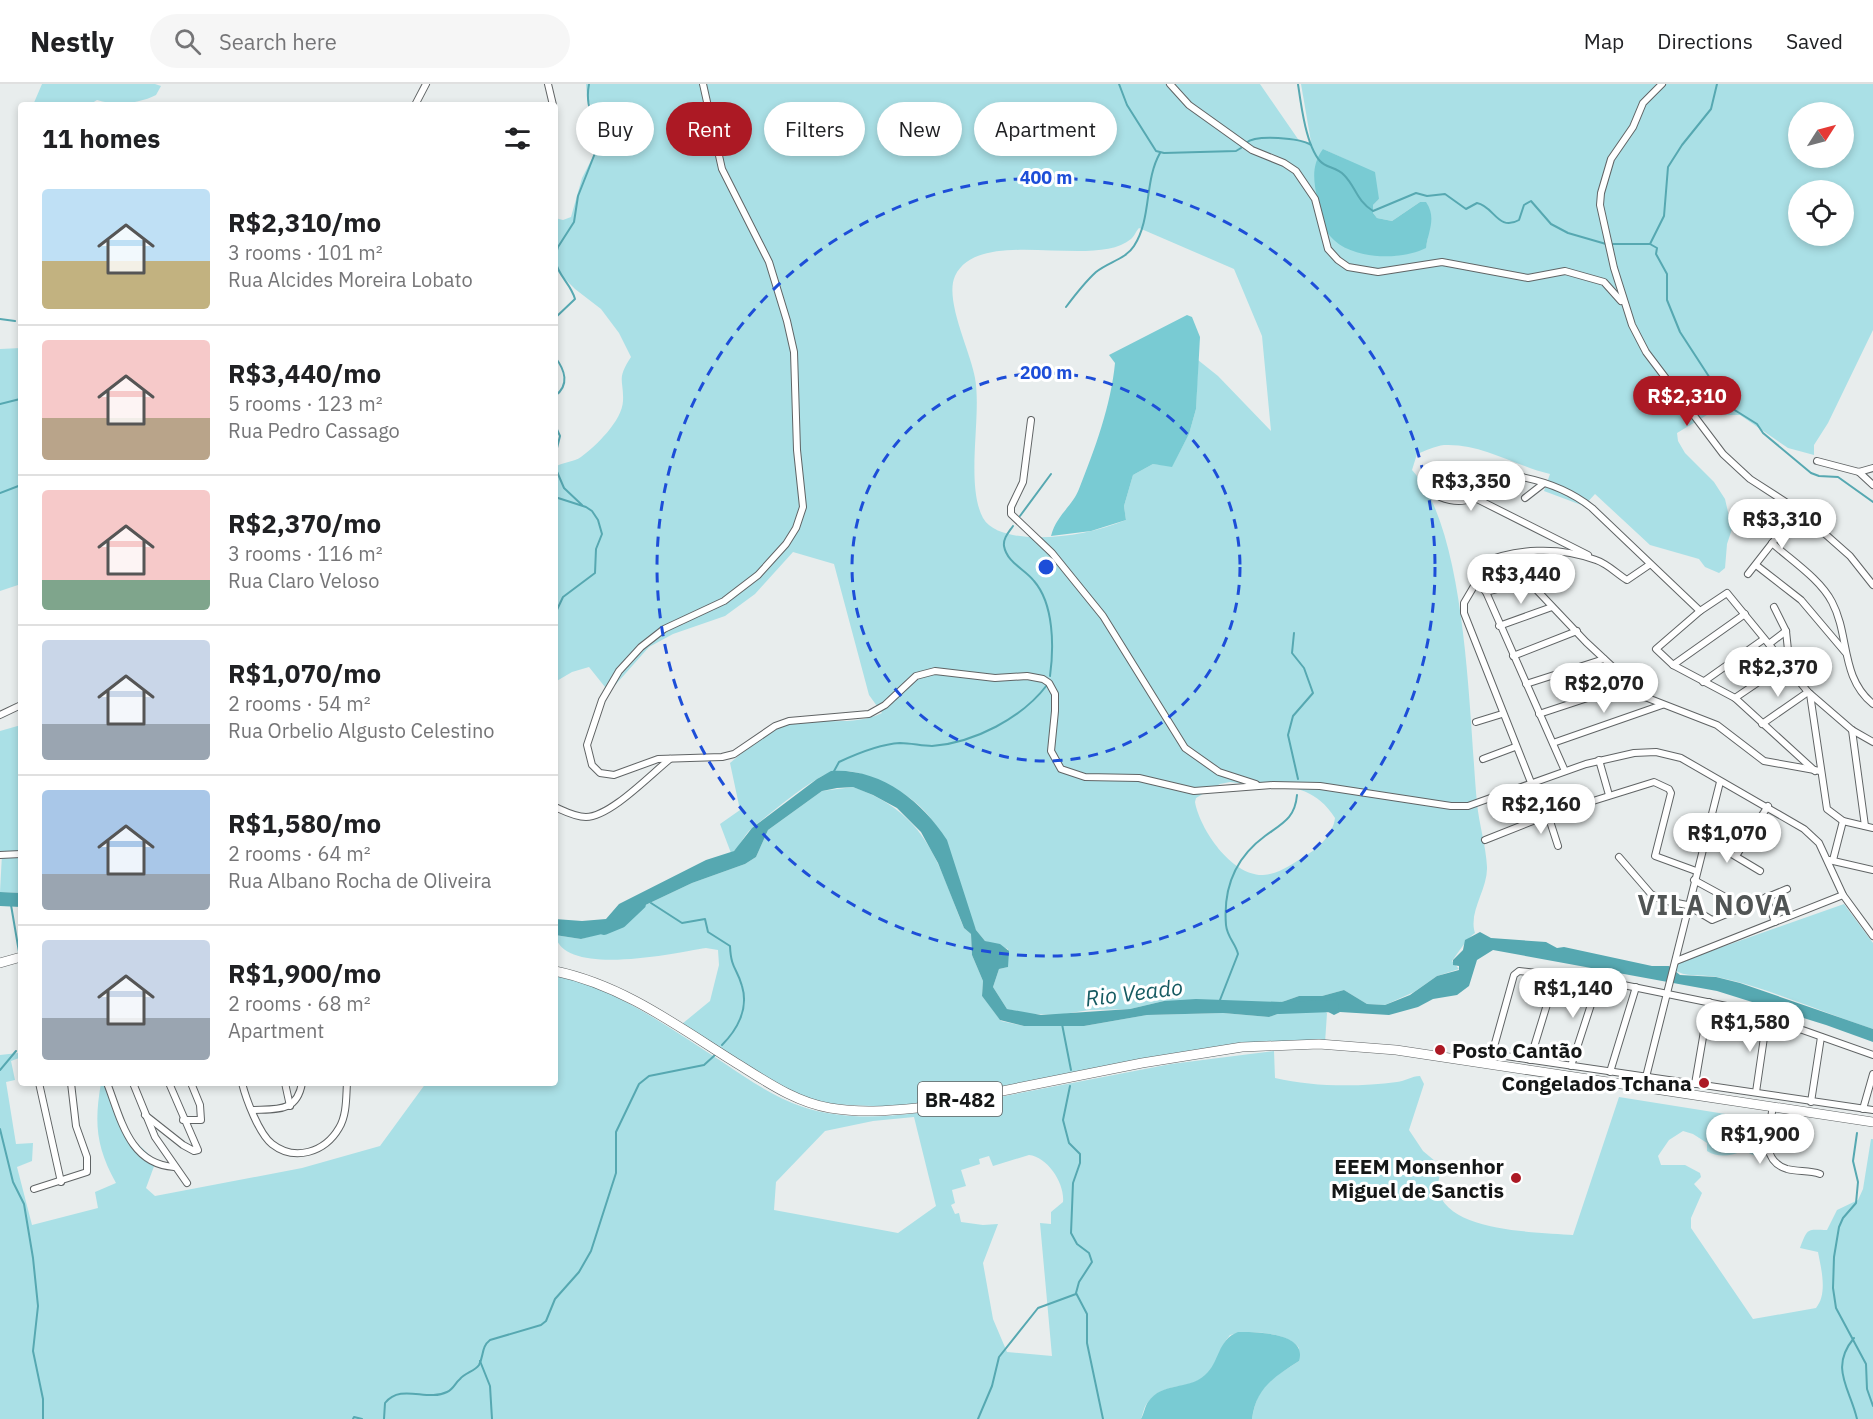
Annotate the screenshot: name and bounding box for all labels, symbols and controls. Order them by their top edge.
search box [150,14,570,68]
text: Nestly [30,23,114,60]
icon: search [171,25,204,58]
text: Search here [219,27,337,56]
text: Map [1584,27,1624,55]
text: Directions [1657,27,1753,55]
text: Saved [1786,27,1843,55]
chip: Buy [576,102,654,156]
chip: Rent [666,102,752,156]
chip: Filters [764,102,865,156]
chip: New [877,102,962,156]
chip: Apartment [974,102,1117,156]
north arrow [1788,102,1854,168]
map controls [1788,102,1854,246]
text: 11 homes [42,121,160,155]
icon: filters [501,122,534,155]
text: 400 m [1020,166,1072,189]
button: locate [1788,180,1854,246]
text: R$2,310/mo [228,205,381,239]
icon: home [90,213,162,285]
text: 3 rooms · 101 m² [228,239,383,266]
text: Rua Alcides Moreira Lobato [228,266,473,293]
text: R$3,440/mo [228,356,381,390]
text: 200 m [1020,361,1072,384]
icon: home [90,364,162,436]
pin: R$2,310 [1632,376,1742,427]
text: R$2,310 [1647,382,1727,409]
text: 5 rooms · 123 m² [228,390,383,417]
text: Rua Pedro Cassago [228,417,400,444]
pin: R$3,350 [1416,461,1526,512]
text: R$3,350 [1431,467,1511,494]
pin: R$3,310 [1727,499,1837,550]
text: R$3,310 [1742,505,1822,532]
text: R$2,370/mo [228,506,381,540]
icon: home [90,514,162,586]
text: 3 rooms · 116 m² [228,540,383,567]
pin: R$3,440 [1466,554,1576,605]
centre of rings [1036,557,1056,577]
text: R$3,440 [1481,560,1561,587]
text: Rua Claro Veloso [228,567,379,594]
pin: R$2,370 [1723,647,1833,698]
text: R$2,370 [1738,653,1818,680]
text: R$1,070/mo [228,656,381,690]
pin: R$2,070 [1549,663,1659,714]
icon: home [90,664,162,736]
text: R$2,070 [1564,669,1644,696]
text: 2 rooms · 54 m² [228,690,371,717]
text: Rua Orbelio Algusto Celestino [228,717,495,744]
pin: R$2,160 [1486,784,1596,835]
text: R$2,160 [1501,790,1581,817]
text: R$1,580/mo [228,806,381,840]
pin: R$1,070 [1672,813,1782,864]
icon: home [90,814,162,886]
text: R$1,070 [1687,819,1767,846]
text: 2 rooms · 64 m² [228,840,371,867]
text: Rua Albano Rocha de Oliveira [228,867,491,894]
district label: VILA NOVA [1638,887,1792,922]
text: R$1,900/mo [228,956,381,990]
icon: home [90,964,162,1036]
pin: R$1,140 [1518,968,1628,1019]
water label: Rio Veado [1083,972,1185,1012]
text: R$1,140 [1533,974,1613,1001]
text: 2 rooms · 68 m² [228,990,371,1017]
pin: R$1,580 [1695,1002,1805,1053]
text: R$1,580 [1710,1008,1790,1035]
text: Apartment [228,1017,324,1044]
place label: Posto Cantão [1452,1036,1583,1064]
marker: Posto Cantão [1433,1043,1447,1057]
place label: Congelados Tchana [1502,1069,1692,1097]
marker: Congelados Tchana [1697,1076,1711,1090]
road number: BR-482 [918,1082,1002,1116]
pin: R$1,900 [1705,1114,1815,1165]
text: R$1,900 [1720,1120,1800,1147]
place label: EEEM Monsenhor Miguel de Sanctis [1331,1152,1505,1204]
marker: EEEM Monsenhor Miguel de Sanctis [1509,1171,1523,1185]

